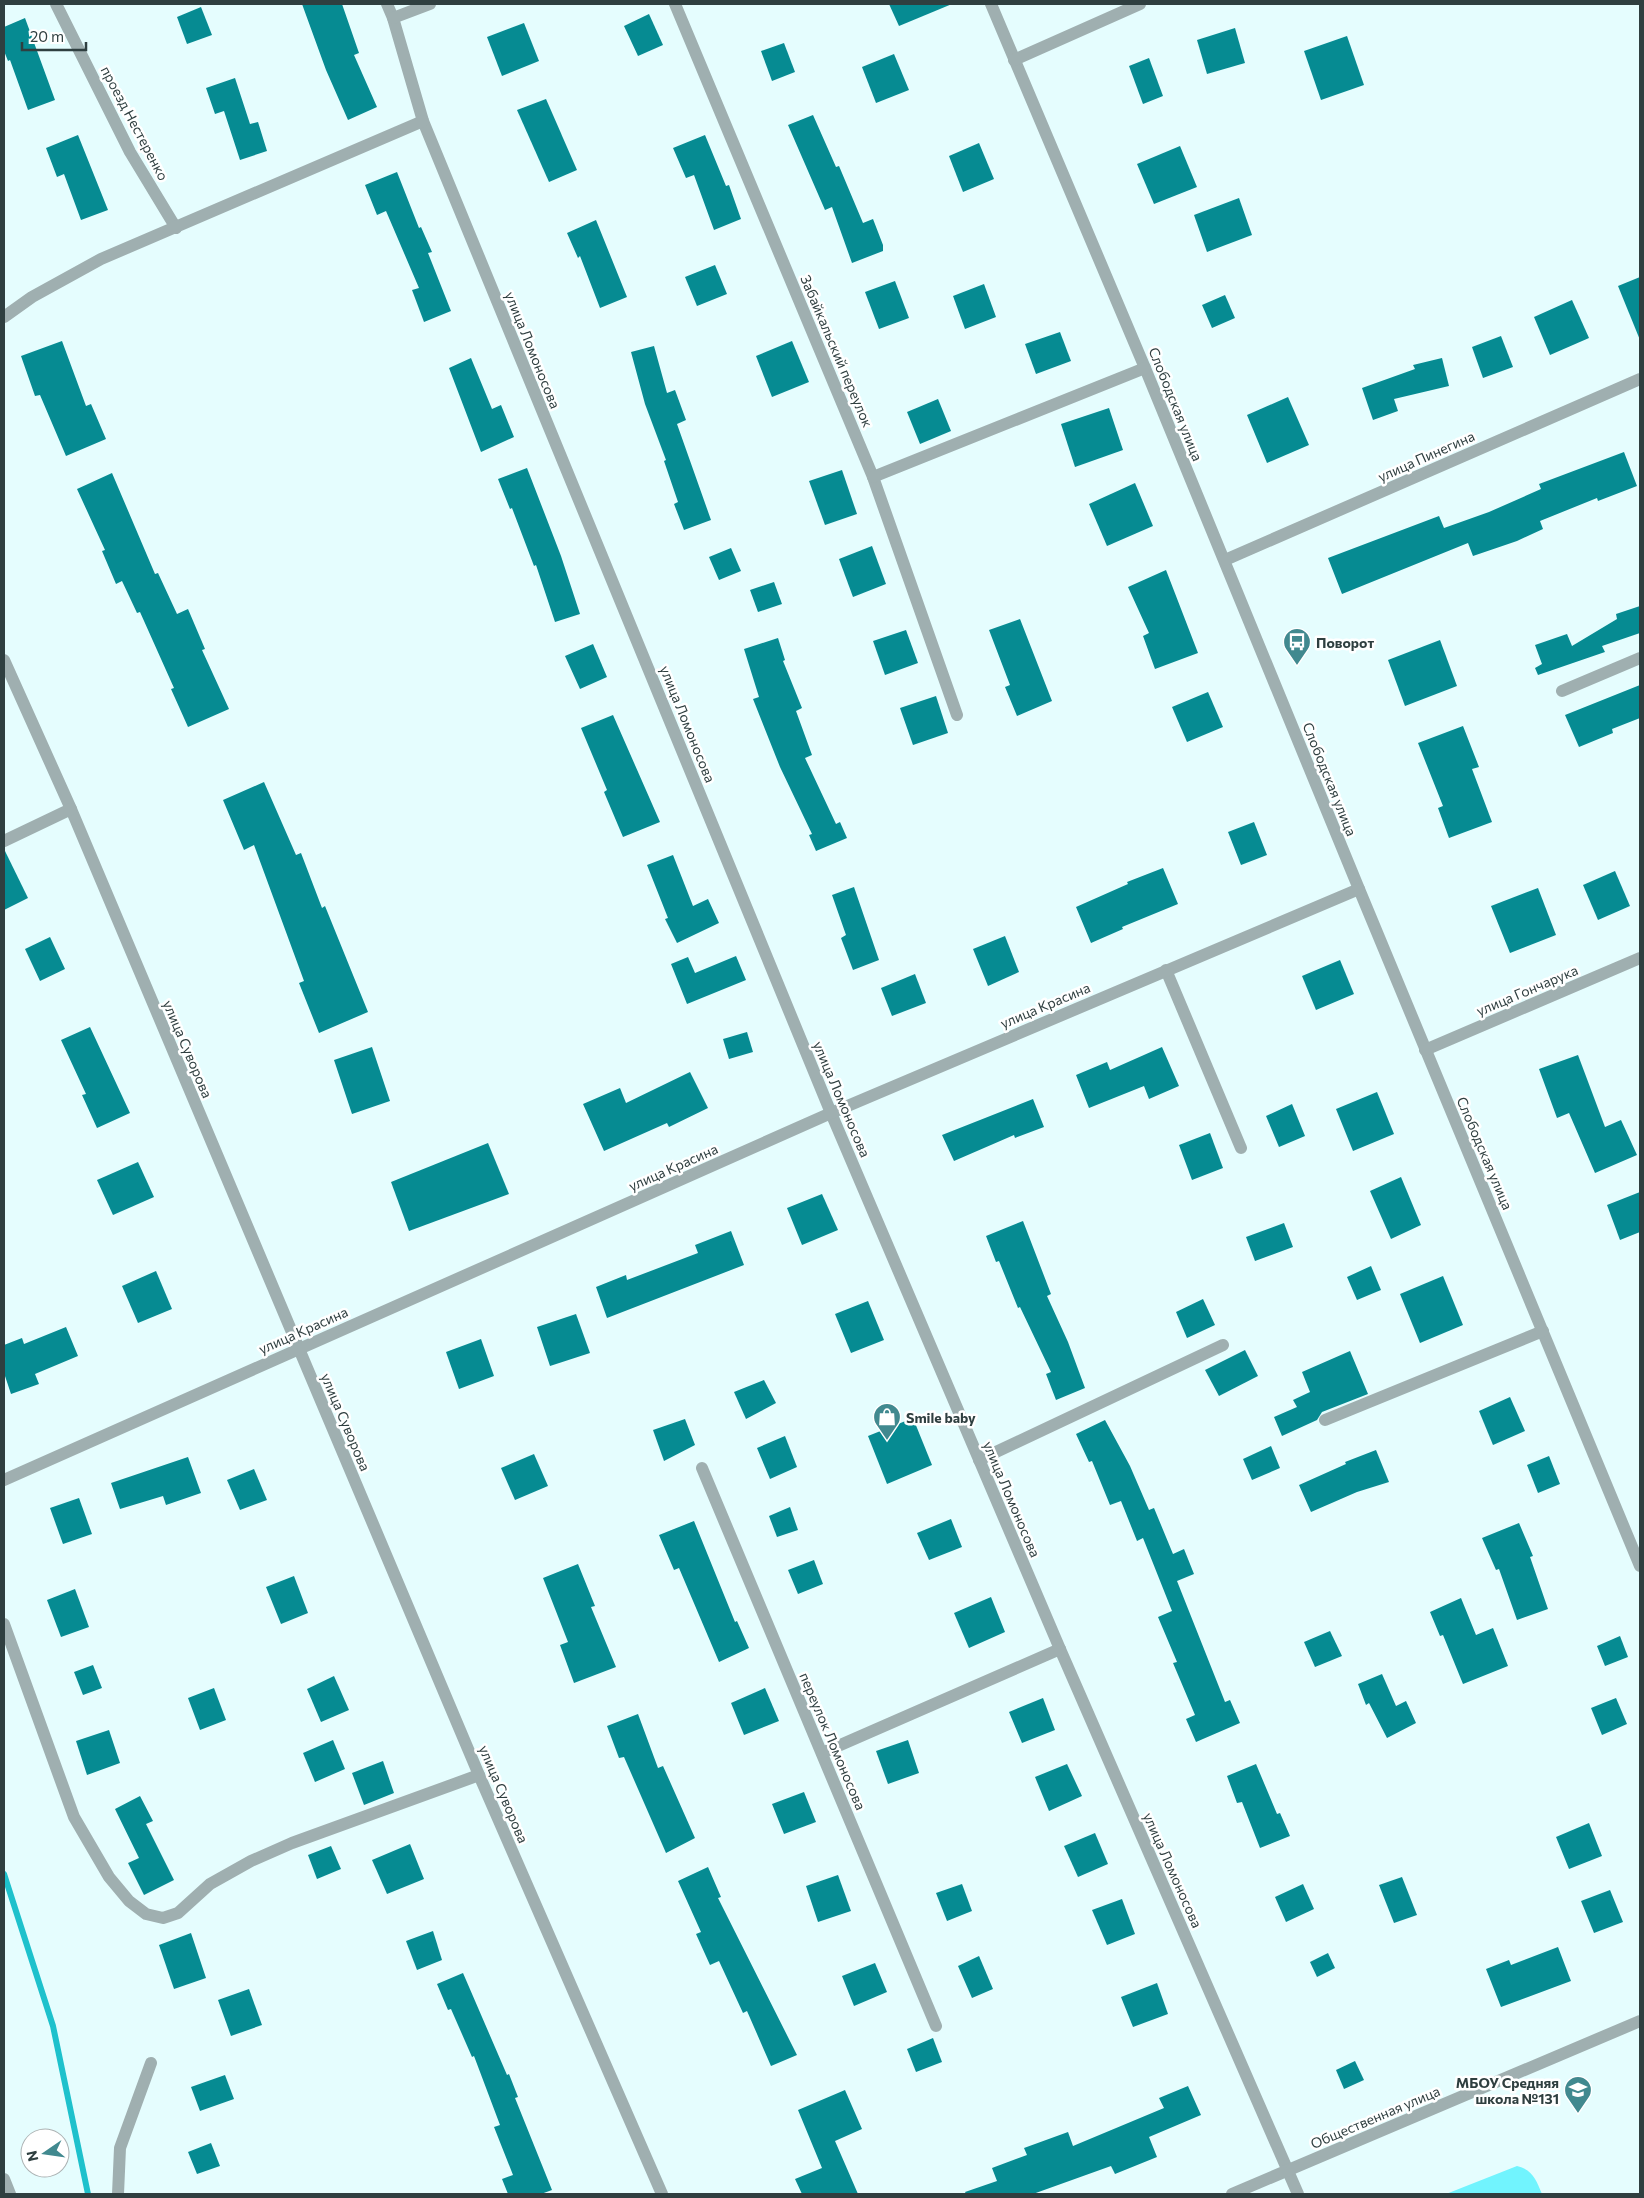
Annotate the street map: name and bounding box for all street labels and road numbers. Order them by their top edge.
street label: проезд Нестеренко [98,63,172,183]
street label: Забайкальский переулок [797,272,877,430]
street label: улица Ломоносова [502,289,564,411]
street label: Слободская улица [1145,345,1207,463]
street label: улица Пинегина [1375,427,1477,485]
street label: улица Ломоносова [657,663,719,785]
street label: Слободская улица [1299,720,1361,838]
street label: улица Гончарука [1474,961,1580,1019]
street label: улица Красина [997,978,1093,1032]
street label: улица Суворова [160,998,216,1100]
street label: улица Ломоносова [810,1038,874,1160]
street label: Слободская улица [1454,1094,1516,1212]
street label: улица Красина [626,1140,720,1194]
street label: улица Красина [256,1303,350,1357]
street label: улица Суворова [318,1371,374,1473]
street label: улица Ломоносова [980,1438,1044,1560]
street label: переулок Ломоносова [796,1670,870,1812]
street label: улица Суворова [476,1743,532,1845]
street label: улица Ломоносова [1140,1810,1206,1930]
street label: Общественная улица [1308,2082,1442,2152]

